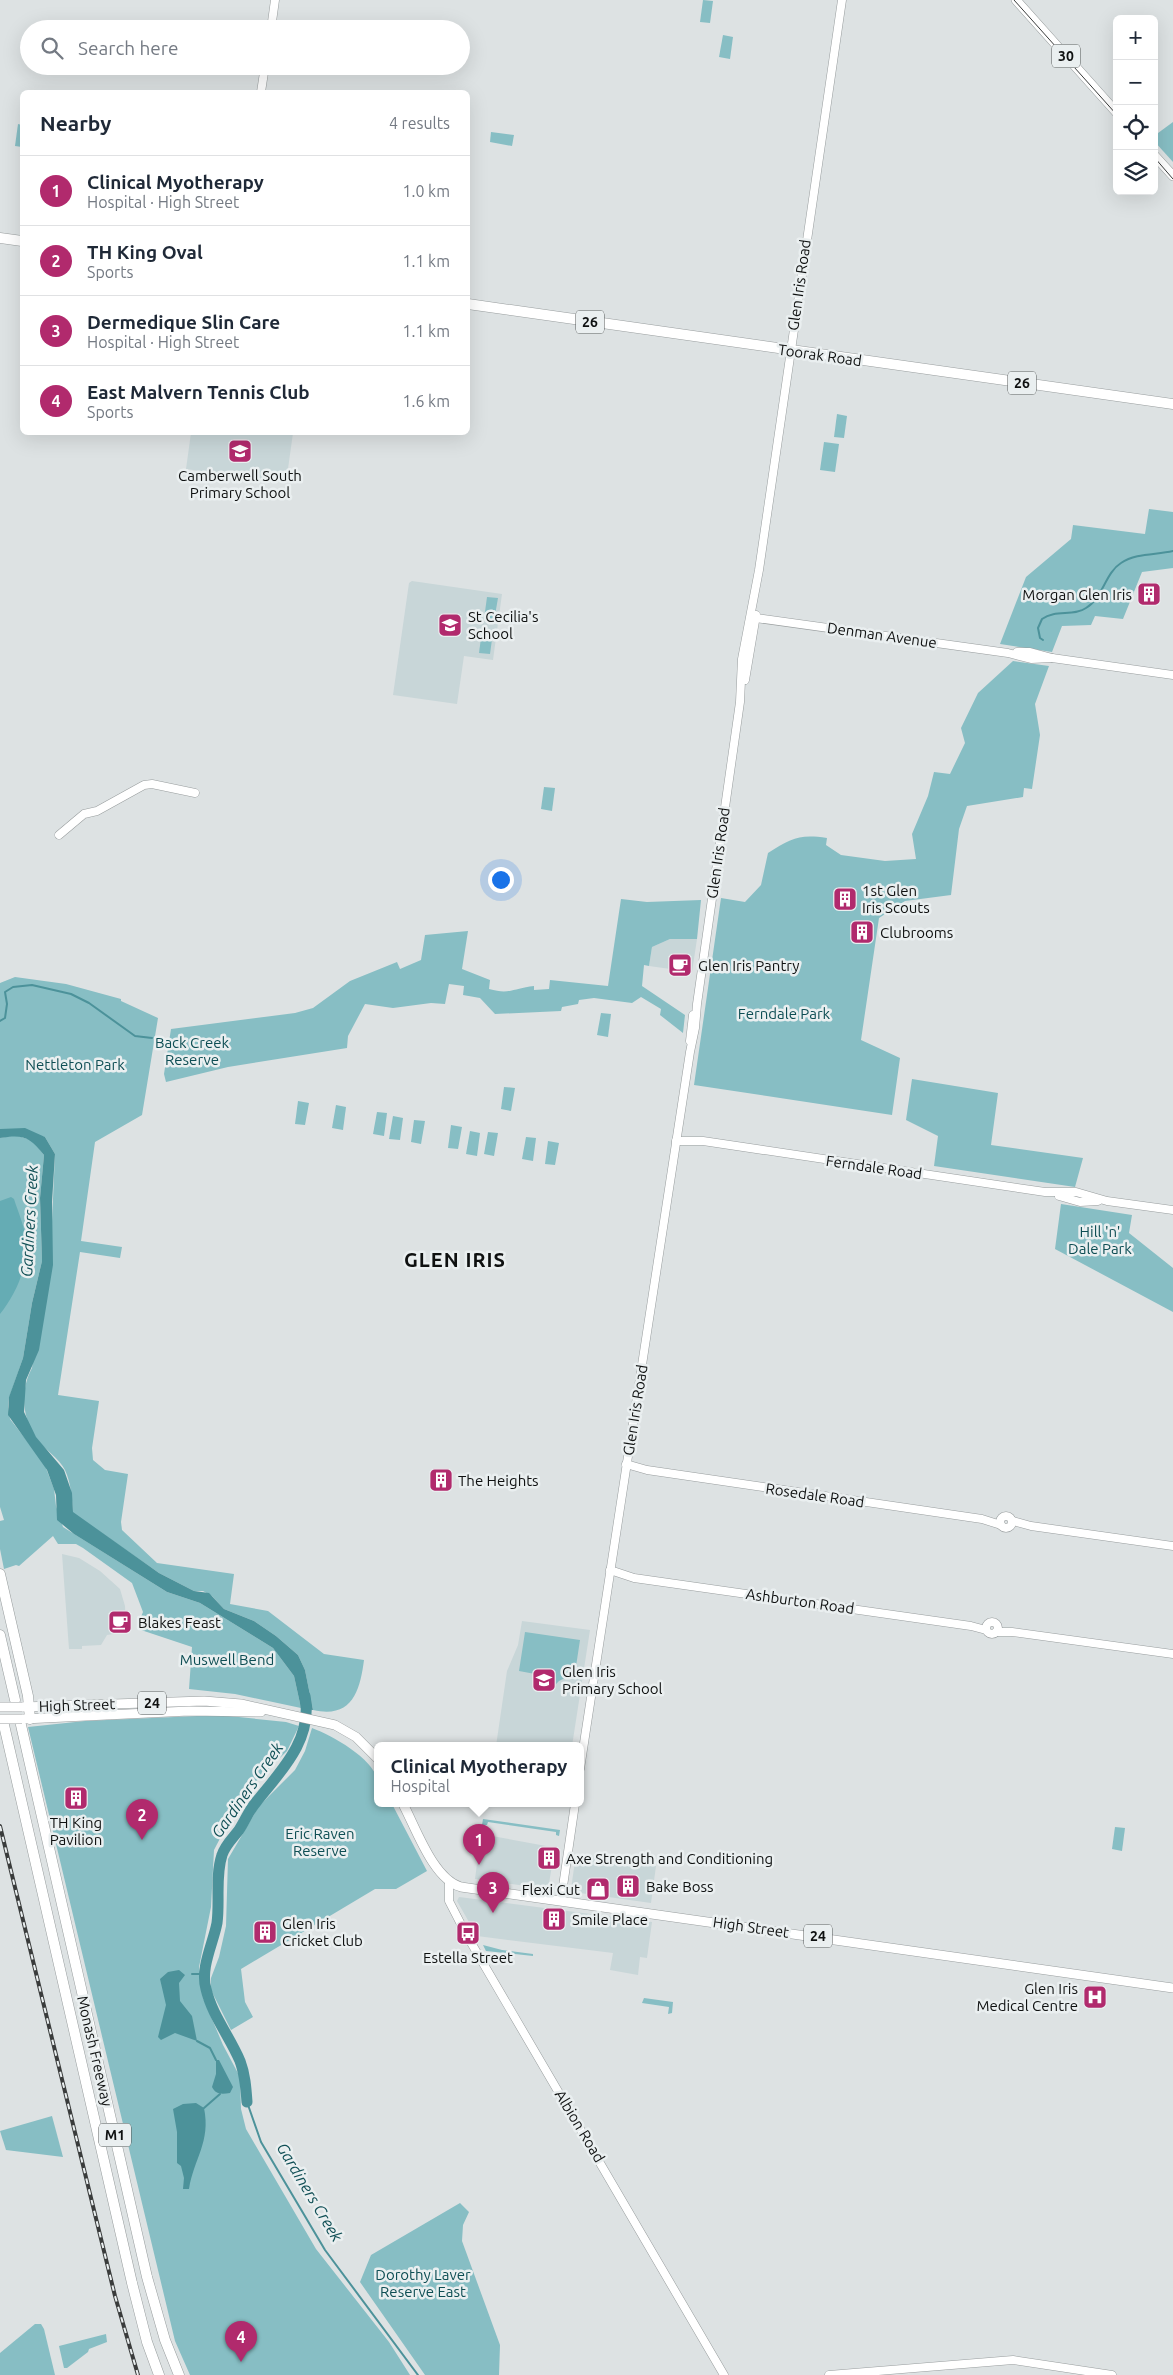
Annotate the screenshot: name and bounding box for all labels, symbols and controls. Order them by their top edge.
map controls [1113,15,1158,195]
button: + [1113,15,1158,60]
search box [20,20,470,75]
icon: search [38,34,66,62]
text: Search here [78,37,178,59]
road number: 30 [1052,44,1080,68]
button: − [1113,60,1158,105]
button: locate [1113,105,1158,150]
text: Nearby [40,111,111,135]
text: 4 results [389,114,450,132]
button: layers [1113,150,1158,195]
text: Clinical Myotherapy [87,171,264,193]
text: 1 [51,182,61,200]
text: 1.0 km [402,182,450,200]
text: Hospital · High Street [87,193,239,211]
street label: Glen Iris Road [784,238,814,332]
text: TH King Oval [87,241,203,263]
text: 2 [51,252,61,270]
text: 1.1 km [402,252,450,270]
text: Sports [87,263,133,281]
text: Dermedique Slin Care [87,311,280,333]
road number: 26 [576,311,604,334]
text: 3 [51,322,61,340]
text: 1.1 km [402,322,450,340]
text: Hospital · High Street [87,333,239,351]
street label: Toorak Road [777,341,863,369]
road number: 26 [1008,372,1036,394]
text: East Malvern Tennis Club [87,381,310,403]
text: 4 [51,392,61,410]
text: 1.6 km [402,392,450,410]
text: Sports [87,403,133,421]
school or university icon: Camberwell South Primary School [227,438,253,464]
place label: Camberwell South Primary School [178,467,302,501]
building icon: Morgan Glen Iris [1136,581,1162,607]
place label: Morgan Glen Iris [1022,586,1132,603]
place label: St Cecilia's School [468,608,538,642]
school or university icon: St Cecilia's School [437,612,463,638]
street label: Denman Avenue [826,619,938,651]
street label: Glen Iris Road [703,806,733,900]
your location [488,867,514,893]
place label: 1st Glen Iris Scouts [862,882,930,916]
building icon: 1st Glen Iris Scouts [832,886,858,912]
building icon: Clubrooms [849,919,875,945]
place label: Clubrooms [880,924,953,941]
cafe icon: Glen Iris Pantry [667,952,693,978]
place label: Glen Iris Pantry [698,957,800,974]
park label: Ferndale Park [738,1005,831,1022]
park label: Back Creek Reserve [155,1034,230,1068]
park label: Nettleton Park [25,1056,125,1073]
street label: Ferndale Road [825,1152,923,1182]
water label: Gardiners Creek [17,1164,41,1277]
park label: Hill 'n' Dale Park [1068,1223,1132,1257]
district label: GLEN IRIS [404,1248,506,1271]
street label: Glen Iris Road [619,1363,651,1457]
building icon: The Heights [428,1467,454,1493]
place label: The Heights [458,1472,539,1489]
street label: Rosedale Road [765,1480,865,1510]
street label: Ashburton Road [745,1585,855,1617]
cafe icon: Blakes Feast [107,1609,133,1635]
place label: Blakes Feast [138,1614,221,1631]
park label: Muswell Bend [180,1651,274,1668]
place label: Glen Iris Primary School [562,1663,663,1697]
school or university icon: Glen Iris Primary School [531,1667,557,1693]
road number: 24 [138,1692,166,1715]
street label: High Street [38,1695,116,1715]
water label: Gardiners Creek [208,1738,287,1841]
popup [374,1742,584,1807]
text: Clinical Myotherapy [391,1755,567,1777]
text: Hospital [391,1777,450,1795]
building icon: TH King Pavilion [63,1785,89,1811]
pin: 2 [126,1799,158,1840]
place label: TH King Pavilion [50,1814,102,1848]
pin: 1 [463,1824,495,1865]
park label: Eric Raven Reserve [285,1825,355,1859]
building icon: Axe Strength and Conditioning [536,1845,562,1871]
place label: Axe Strength and Conditioning [566,1850,773,1867]
pin: 3 [477,1872,509,1913]
building icon: Bake Boss [615,1873,641,1899]
shop icon: Flexi Cut [585,1876,611,1902]
place label: Bake Boss [646,1878,714,1895]
place label: Flexi Cut [522,1881,580,1898]
building icon: Smile Place [541,1906,567,1932]
place label: Smile Place [572,1911,648,1928]
street label: High Street [712,1913,790,1941]
place label: Glen Iris Cricket Club [282,1915,363,1949]
building icon: Glen Iris Cricket Club [252,1919,278,1945]
bus stop icon: Estella Street [455,1920,481,1946]
road number: 24 [804,1924,832,1948]
place label: Estella Street [423,1949,513,1966]
place label: Glen Iris Medical Centre [976,1980,1078,2014]
hospital icon: Glen Iris Medical Centre [1082,1984,1108,2010]
street label: Monash Freeway [74,1994,116,2108]
street label: Albion Road [552,2087,608,2165]
road number: M1 [99,2124,131,2146]
water label: Gardiners Creek [273,2139,347,2245]
park label: Dorothy Laver Reserve East [375,2266,471,2300]
pin: 4 [225,2321,257,2362]

